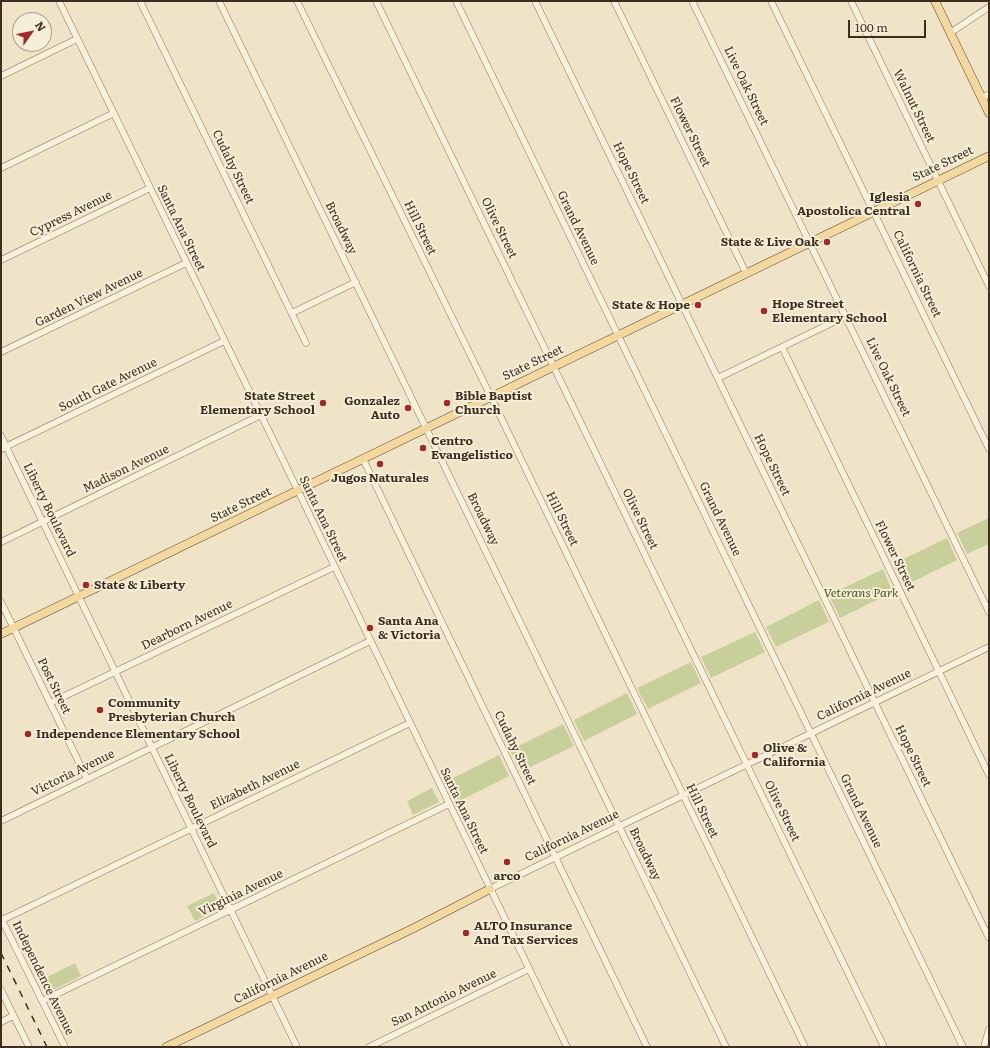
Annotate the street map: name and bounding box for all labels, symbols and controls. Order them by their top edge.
north arrow [12,12,52,52]
scale bar [850,12,928,38]
text: N [32,18,50,34]
text: 100 m [855,18,888,36]
street label: Live Oak Street [721,44,771,128]
street label: Walnut Street [890,67,938,145]
street label: Flower Street [667,94,713,170]
street label: Cudahy Street [209,128,257,206]
street label: Hope Street [610,140,652,206]
street label: State Street [910,143,976,185]
street label: Santa Ana Street [154,182,208,274]
street label: Cypress Avenue [28,188,114,240]
street label: Grand Avenue [554,189,602,267]
place label: Iglesia Apostolica Central [797,190,910,218]
street label: Olive Street [478,195,520,261]
street label: Hill Street [401,198,439,258]
street label: Broadway [322,199,360,257]
marker: Iglesia Apostolica Central [913,199,923,209]
street label: California Street [890,228,944,320]
place label: State & Live Oak [721,235,819,249]
marker: State & Live Oak [822,237,832,247]
street label: Garden View Avenue [33,266,145,330]
place label: Hope Street Elementary School [772,297,887,325]
place label: State & Hope [612,298,690,312]
marker: State & Hope [693,300,703,310]
marker: Hope Street Elementary School [759,306,769,316]
street label: Live Oak Street [863,335,913,419]
street label: State Street [500,342,566,384]
street label: South Gate Avenue [57,355,159,415]
place label: State Street Elementary School [200,389,315,417]
place label: Bible Baptist Church [455,389,532,417]
place label: Gonzalez Auto [344,394,400,422]
marker: State Street Elementary School [318,398,328,408]
marker: Bible Baptist Church [442,398,452,408]
marker: Gonzalez Auto [403,403,413,413]
street label: Hope Street [751,432,793,498]
place label: Centro Evangelistico [431,434,513,462]
street label: Madison Avenue [80,442,172,496]
marker: Centro Evangelistico [418,443,428,453]
marker: Jugos Naturales [375,459,385,469]
street label: Liberty Boulevard [20,460,78,560]
place label: Jugos Naturales [331,471,429,485]
street label: Santa Ana Street [296,473,350,565]
street label: Grand Avenue [696,480,744,558]
street label: State Street [208,484,274,526]
street label: Olive Street [619,486,661,552]
street label: Hill Street [543,489,581,549]
street label: Broadway [464,490,502,548]
street label: Flower Street [872,518,918,594]
place label: State & Liberty [94,578,185,592]
marker: State & Liberty [81,580,91,590]
park label: Veterans Park [823,586,899,600]
street label: Dearborn Avenue [139,597,235,653]
place label: Santa Ana & Victoria [378,614,441,642]
marker: Santa Ana & Victoria [365,623,375,633]
street label: Post Street [34,655,74,717]
street label: California Avenue [815,666,913,724]
place label: Community Presbyterian Church [108,696,236,724]
marker: Community Presbyterian Church [95,705,105,715]
street label: Cudahy Street [491,709,539,787]
street label: Hope Street [892,723,934,789]
place label: Independence Elementary School [36,727,240,741]
marker: Independence Elementary School [23,729,33,739]
place label: Olive & California [763,741,826,769]
street label: Victoria Avenue [29,747,117,799]
marker: Olive & California [750,750,760,760]
street label: Liberty Boulevard [161,751,219,851]
street label: Elizabeth Avenue [208,757,302,813]
street label: Santa Ana Street [437,765,491,857]
street label: Grand Avenue [837,772,885,850]
street label: Olive Street [761,778,803,844]
street label: Hill Street [683,781,721,841]
street label: California Avenue [523,807,621,865]
street label: Broadway [626,825,664,883]
marker: arco [502,857,512,867]
street label: Virginia Avenue [197,866,285,920]
place label: arco [493,869,521,883]
street label: Independence Avenue [9,918,77,1038]
place label: ALTO Insurance And Tax Services [474,919,578,947]
marker: ALTO Insurance And Tax Services [461,928,471,938]
street label: California Avenue [232,949,330,1007]
street label: San Antonio Avenue [389,966,499,1030]

